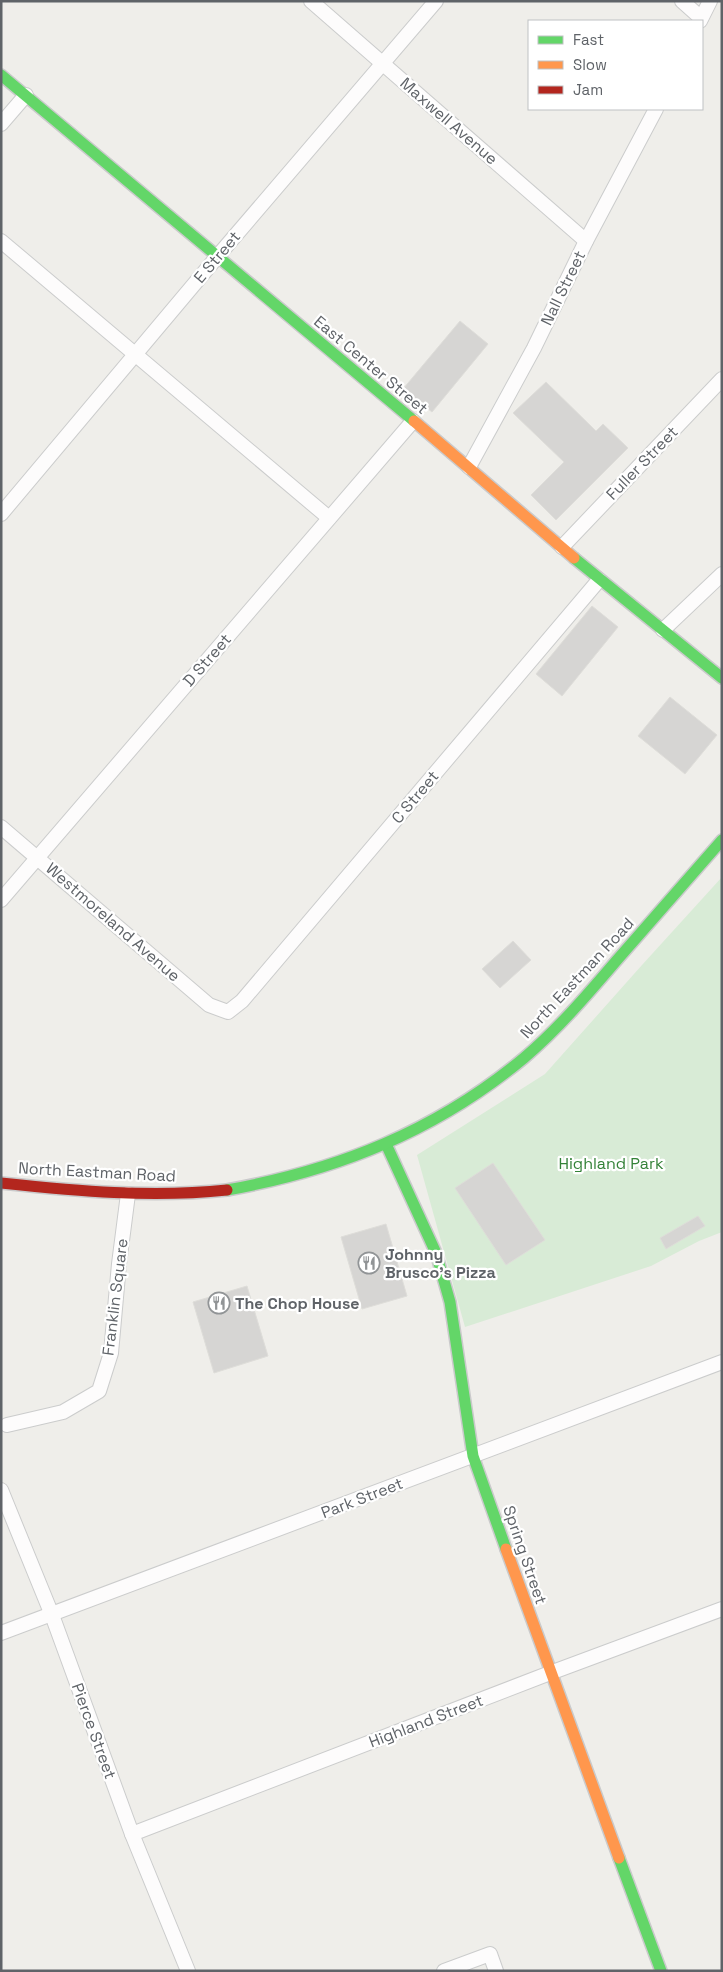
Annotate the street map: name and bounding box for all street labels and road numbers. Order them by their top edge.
street label: Maxwell Avenue [396,73,502,169]
street label: E Street [189,226,245,288]
street label: Nall Street [536,247,590,329]
street label: East Center Street [310,311,432,419]
street label: Fuller Street [602,422,682,504]
street label: D Street [178,629,236,691]
street label: C Street [387,766,443,828]
street label: Westmoreland Avenue [41,858,185,986]
street label: North Eastman Road [516,913,638,1043]
street label: North Eastman Road [18,1157,176,1187]
street label: Franklin Square [97,1237,133,1357]
street label: Park Street [318,1473,406,1523]
street label: Spring Street [498,1503,552,1607]
street label: Pierce Street [67,1680,121,1782]
street label: Highland Street [366,1690,486,1752]

